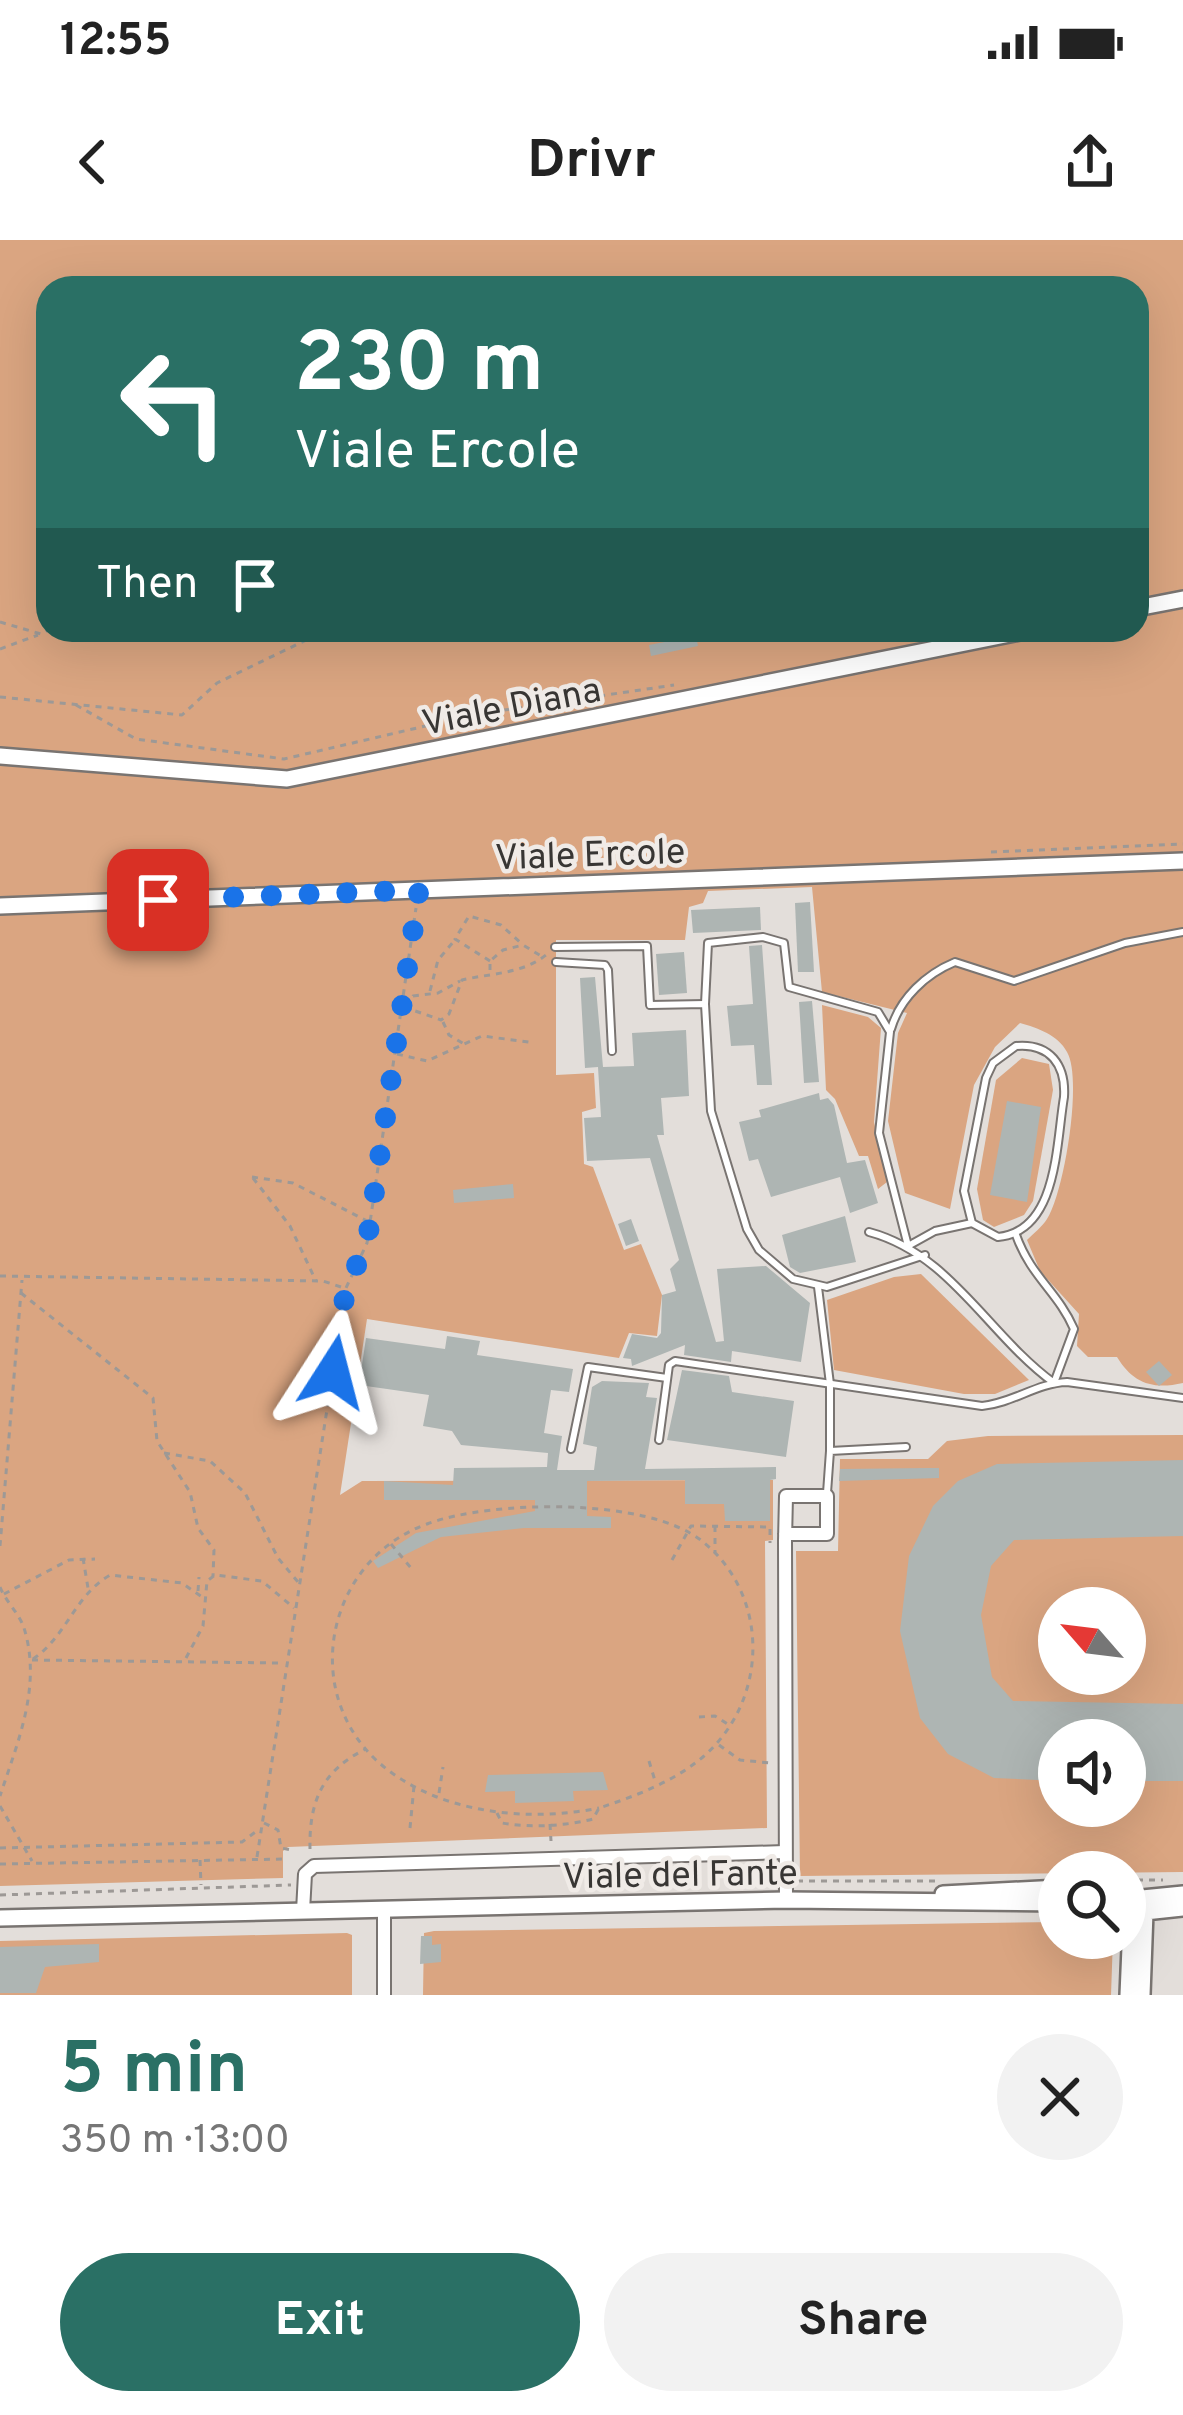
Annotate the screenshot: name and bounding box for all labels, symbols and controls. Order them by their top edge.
text: 12:55 [60,14,171,71]
text: Drivr [527,128,656,197]
icon: back [60,129,126,195]
icon: share [1057,129,1123,195]
text: 230 m [294,315,544,421]
icon: left [96,324,252,480]
text: Viale Ercole [294,419,580,488]
icon: arrive [222,552,288,618]
text: Then [96,557,198,614]
street label: Viale Diana [418,669,605,749]
street label: Viale Ercole [494,831,686,883]
pin [107,849,209,951]
icon: arrive [125,867,191,933]
position arrow [270,1309,396,1435]
north arrow [1038,1587,1146,1695]
map controls [1038,1587,1146,1959]
button: sound [1038,1719,1146,1827]
button: search [1038,1851,1146,1959]
street label: Viale del Fante [562,1852,798,1902]
text: 5 min [60,2027,248,2119]
button: close [997,2034,1123,2160]
text: 350 m · 13:00 [60,2118,290,2167]
button: Exit [60,2253,580,2391]
button: Share [604,2253,1123,2391]

